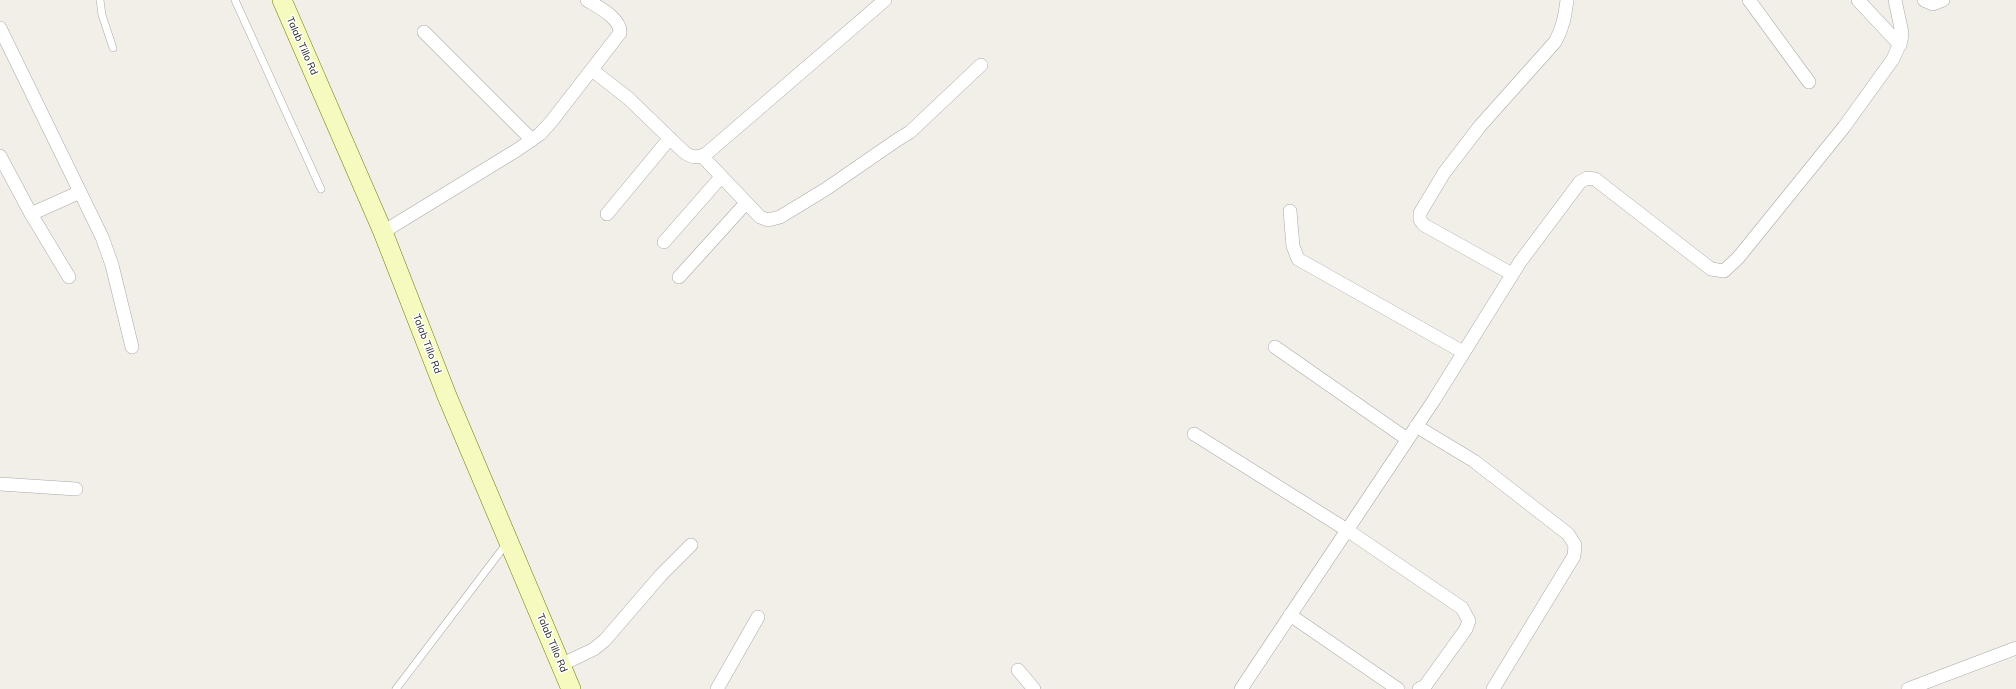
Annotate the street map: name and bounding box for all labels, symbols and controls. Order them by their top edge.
street label: Talab Tillo Rd [284,15,320,77]
street label: Talab Tillo Rd [410,313,444,375]
street label: Talab Tillo Rd [534,612,570,674]

